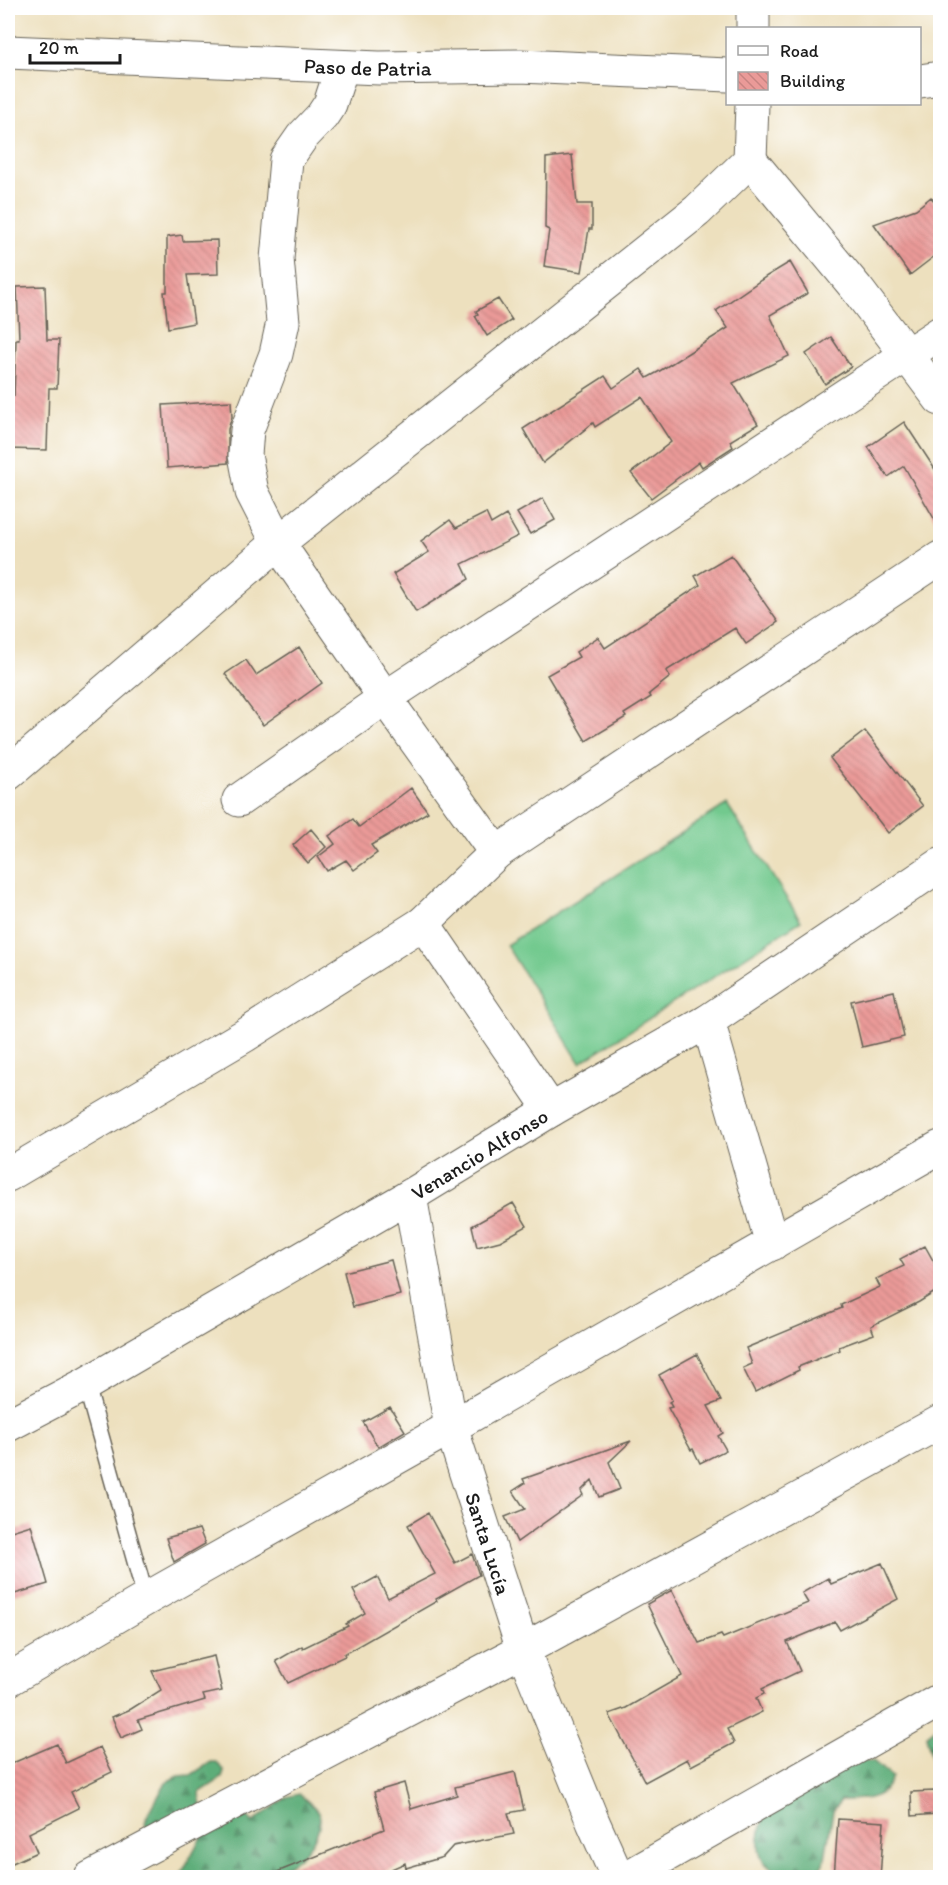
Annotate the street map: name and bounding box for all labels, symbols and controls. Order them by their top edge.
scale bar [30,27,120,65]
legend [726,27,921,105]
text: 20 m [39,37,79,59]
text: Road [780,40,819,62]
street label: Paso de Patria [303,52,432,81]
text: Building [780,70,846,92]
street label: Venancio Alfonso [406,1102,552,1205]
street label: Santa Lucía [460,1489,517,1598]

